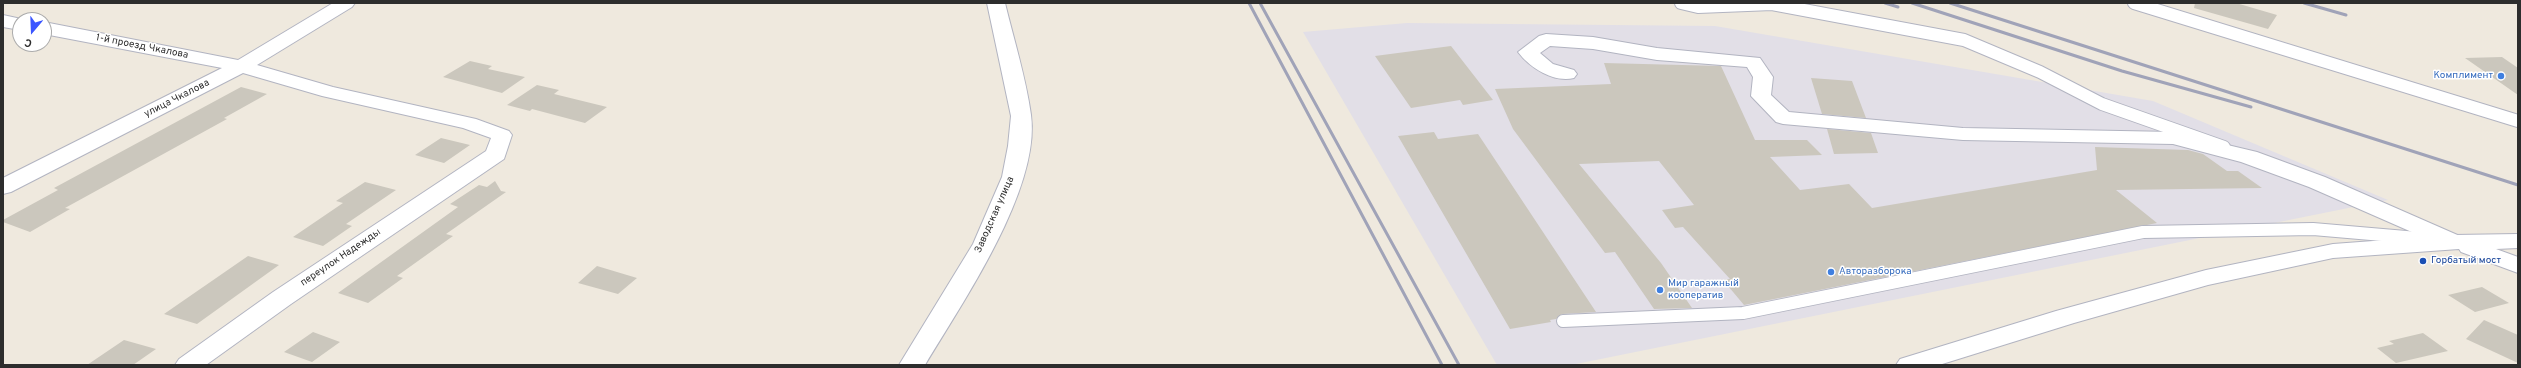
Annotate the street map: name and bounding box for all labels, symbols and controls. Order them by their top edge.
north arrow [12,12,52,52]
street label: 1-й проезд Чкалова [95,32,189,62]
text: С [23,35,34,50]
place label: Комплимент [2434,70,2493,82]
marker: Комплимент [2496,71,2506,81]
street label: улица Чкалова [142,77,212,121]
street label: Заводская улица [973,175,1017,255]
street label: переулок Надежды [298,227,384,289]
place label: Горбатый мост [2431,255,2501,267]
marker: Горбатый мост [2418,256,2428,266]
place label: Авторазборока [1839,266,1912,278]
marker: Авторазборока [1826,267,1836,277]
place label: Мир гаражный кооператив [1668,278,1739,302]
marker: Мир гаражный кооператив [1655,285,1665,295]

